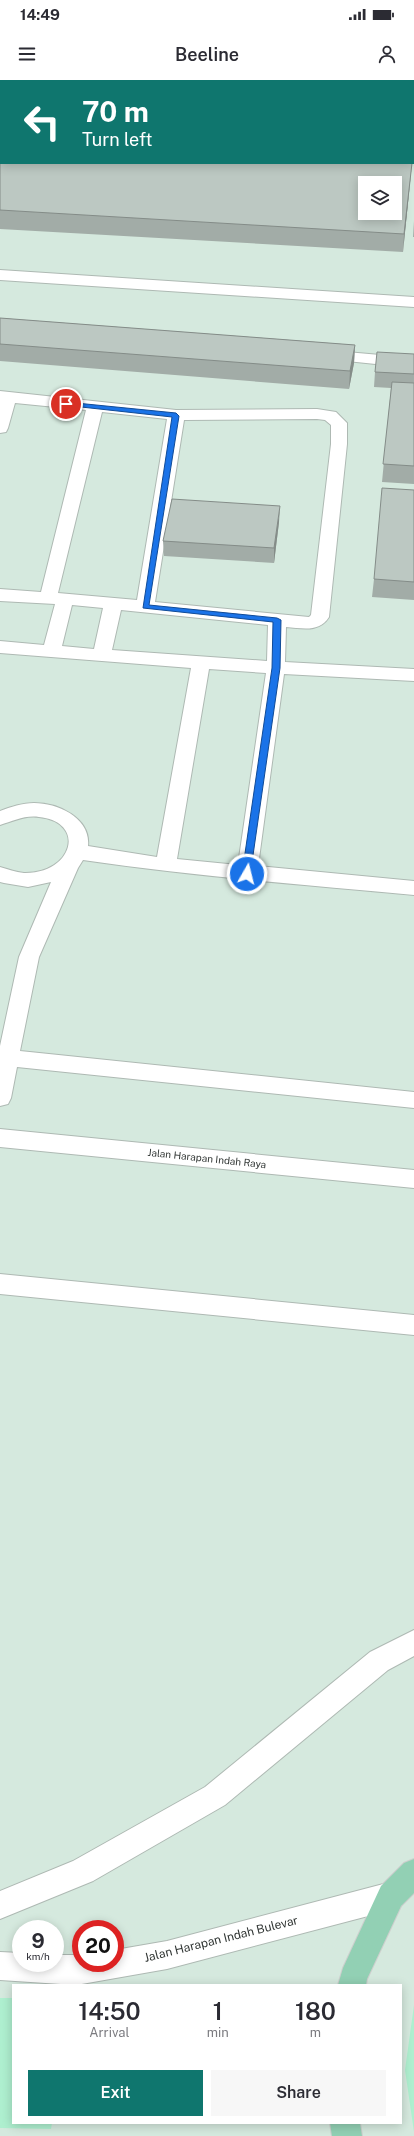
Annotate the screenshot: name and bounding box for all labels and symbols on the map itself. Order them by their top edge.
pin [49,387,83,421]
position arrow [226,853,268,895]
street label: Jalan Harapan Indah Raya [147,1146,267,1170]
street label: Jalan Harapan Indah Bulevar [143,1913,300,1965]
speed limit sign: 20 [72,1920,124,1972]

